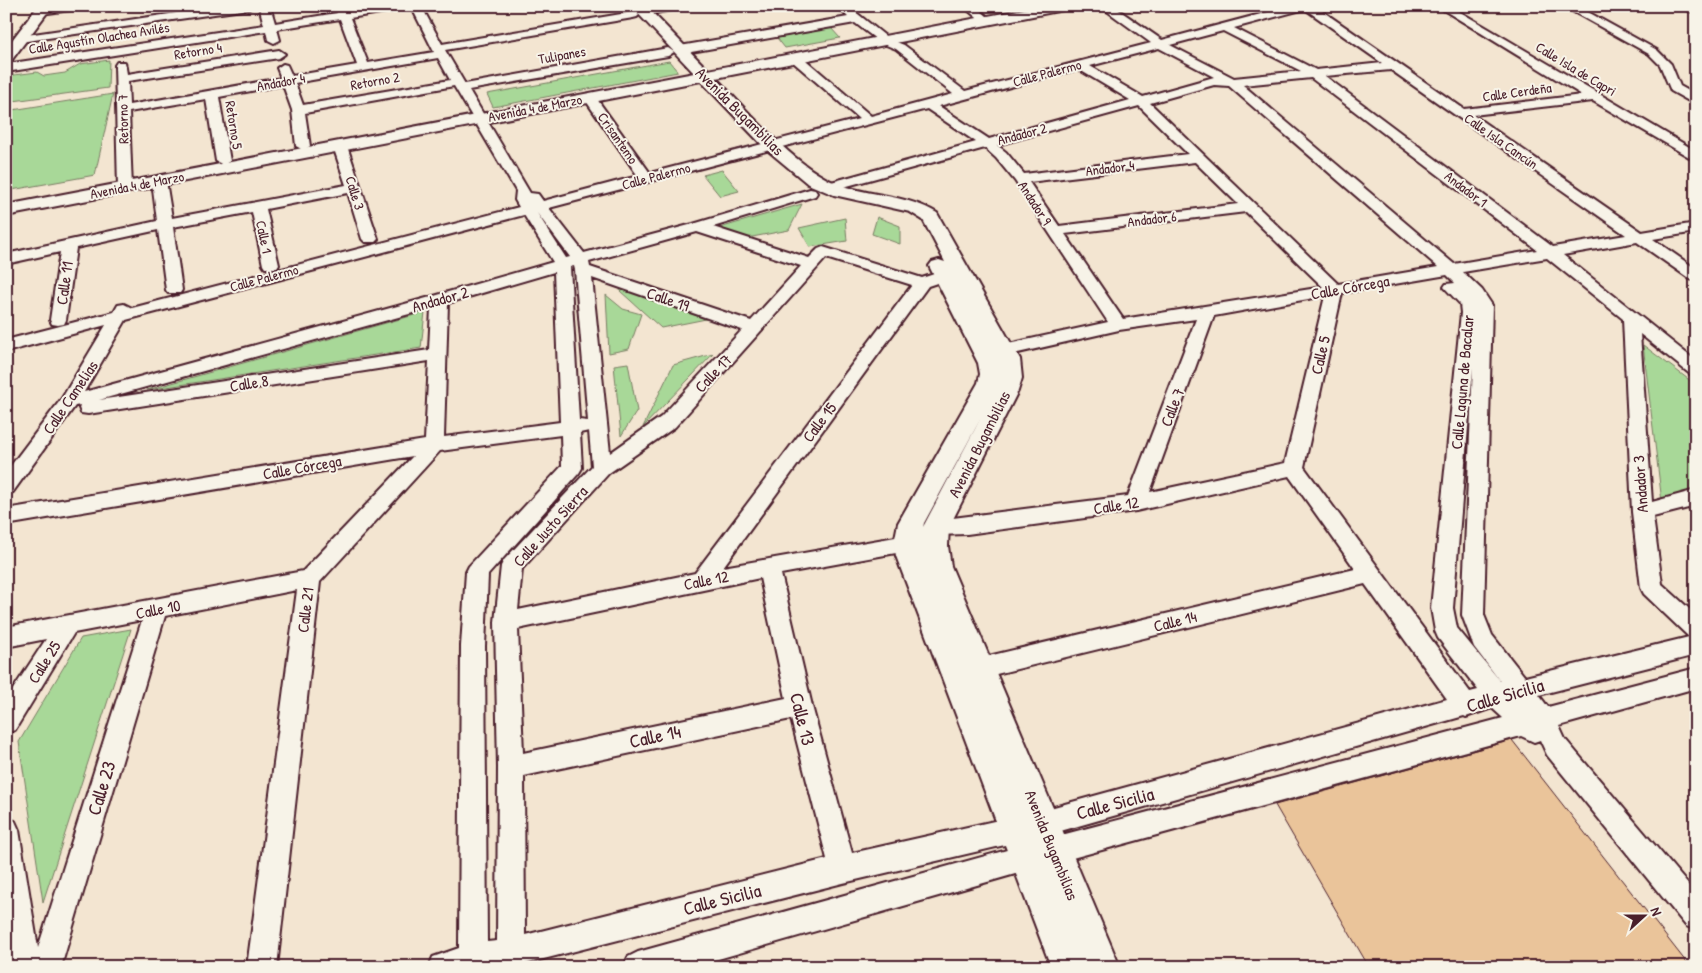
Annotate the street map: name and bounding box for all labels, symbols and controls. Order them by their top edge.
street label: Calle Agustín Olachea Avilés [27,17,171,59]
street label: Retorno 4 [173,37,223,64]
street label: Calle Isla de Capri [1532,37,1620,101]
street label: Tulipanes [537,41,587,69]
street label: Calle Palermo [1011,54,1084,91]
street label: Avenida Bugambilias [691,62,789,160]
street label: Retorno 2 [349,67,401,94]
street label: Andador 4 [255,68,307,95]
street label: Calle Cerdeña [1481,77,1553,106]
street label: Avenida 4 de Marzo [486,89,584,126]
street label: Retorno 7 [113,94,132,144]
street label: Retorno 5 [221,99,248,151]
street label: Crisantemo [594,108,643,168]
street label: Calle Isla Cancún [1461,108,1542,173]
street label: Andador 2 [995,118,1049,149]
street label: Andador 4 [1084,155,1135,180]
street label: Calle Palermo [620,157,693,194]
street label: Avenida 4 de Marzo [88,166,186,203]
street label: Andador 1 [1441,166,1492,211]
street label: Calle 3 [341,174,370,212]
street label: Andador 9 [1014,177,1057,228]
street label: Andador 6 [1126,206,1178,231]
street label: Calle 1 [252,219,277,255]
street label: Calle Palermo [228,259,301,296]
street label: Calle 11 [50,260,78,306]
street label: Calle Córcega [1309,269,1391,305]
street label: Andador 2 [409,280,471,318]
street label: Calle 19 [644,281,692,317]
street label: Calle Laguna de Bacalar [1445,314,1479,450]
street label: Calle 5 [1305,333,1335,376]
street label: Calle 17 [689,349,737,397]
street label: Calle Camelias [37,356,103,438]
street label: Calle 8 [228,369,270,397]
street label: Calle 7 [1155,384,1189,430]
street label: Avenida Bugambilias [943,387,1015,501]
street label: Calle 15 [797,397,841,446]
street label: Calle Córcega [261,449,343,485]
street label: Andador 3 [1627,455,1653,513]
street label: Calle Justo Sierra [508,481,592,571]
street label: Calle 12 [1092,491,1141,519]
street label: Calle 12 [682,565,731,595]
street label: Calle 21 [291,586,319,634]
street label: Calle 10 [134,594,182,624]
street label: Calle 14 [1151,605,1199,637]
street label: Calle 25 [22,636,66,687]
street label: Calle Sicilia [1463,671,1547,718]
street label: Calle 13 [784,690,822,748]
street label: Calle 14 [627,718,683,754]
street label: Calle 23 [80,758,122,818]
street label: Calle Sicilia [1073,780,1157,826]
street label: Avenida Bugambilias [1020,787,1084,903]
street label: Calle Sicilia [680,877,764,921]
north arrow [1620,890,1670,940]
text: N [1646,904,1667,919]

